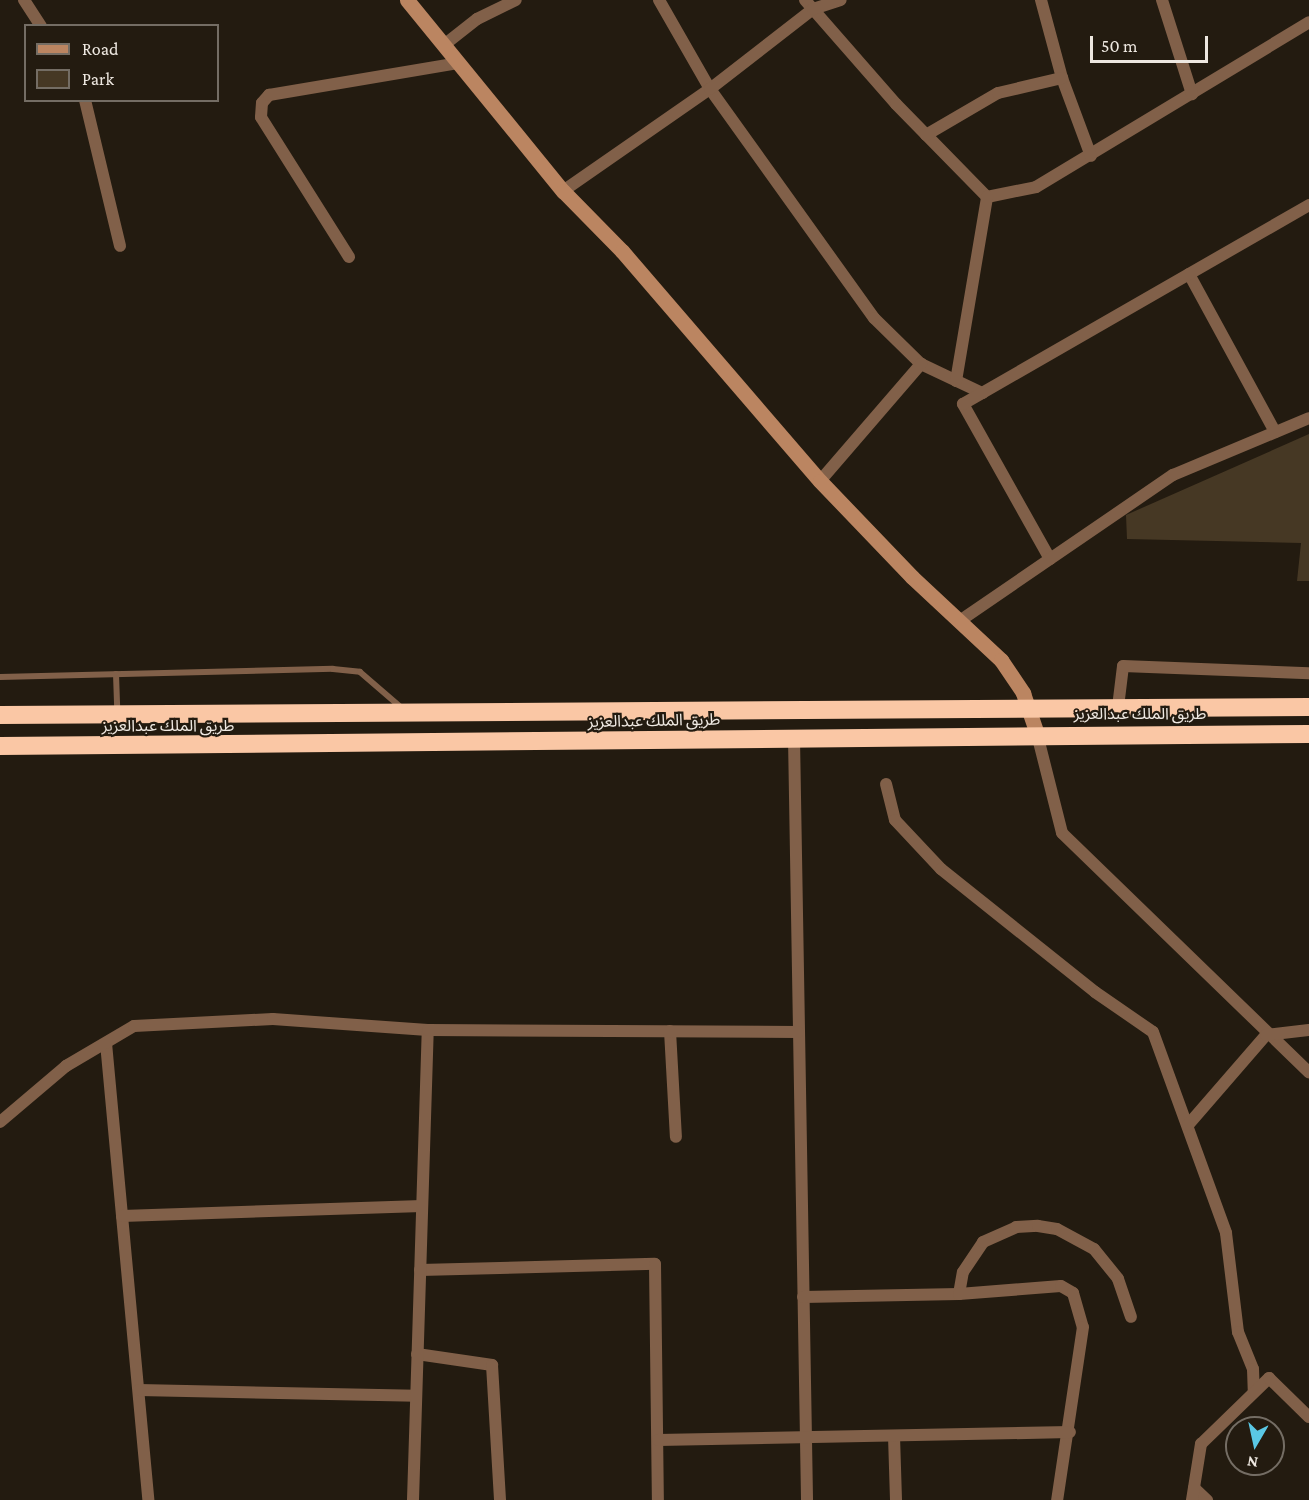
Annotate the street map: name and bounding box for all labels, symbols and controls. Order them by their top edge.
legend [24,24,219,102]
scale bar [1093,24,1212,62]
text: 50 m [1101,36,1138,56]
text: Road [82,39,119,59]
text: Park [82,69,114,89]
street label: طريق الملك عبدالعزيز [1074,704,1206,724]
street label: طريق الملك عبدالعزيز [588,710,720,732]
street label: طريق الملك عبدالعزيز [102,716,234,736]
north arrow [1225,1416,1285,1476]
text: N [1246,1453,1259,1472]

